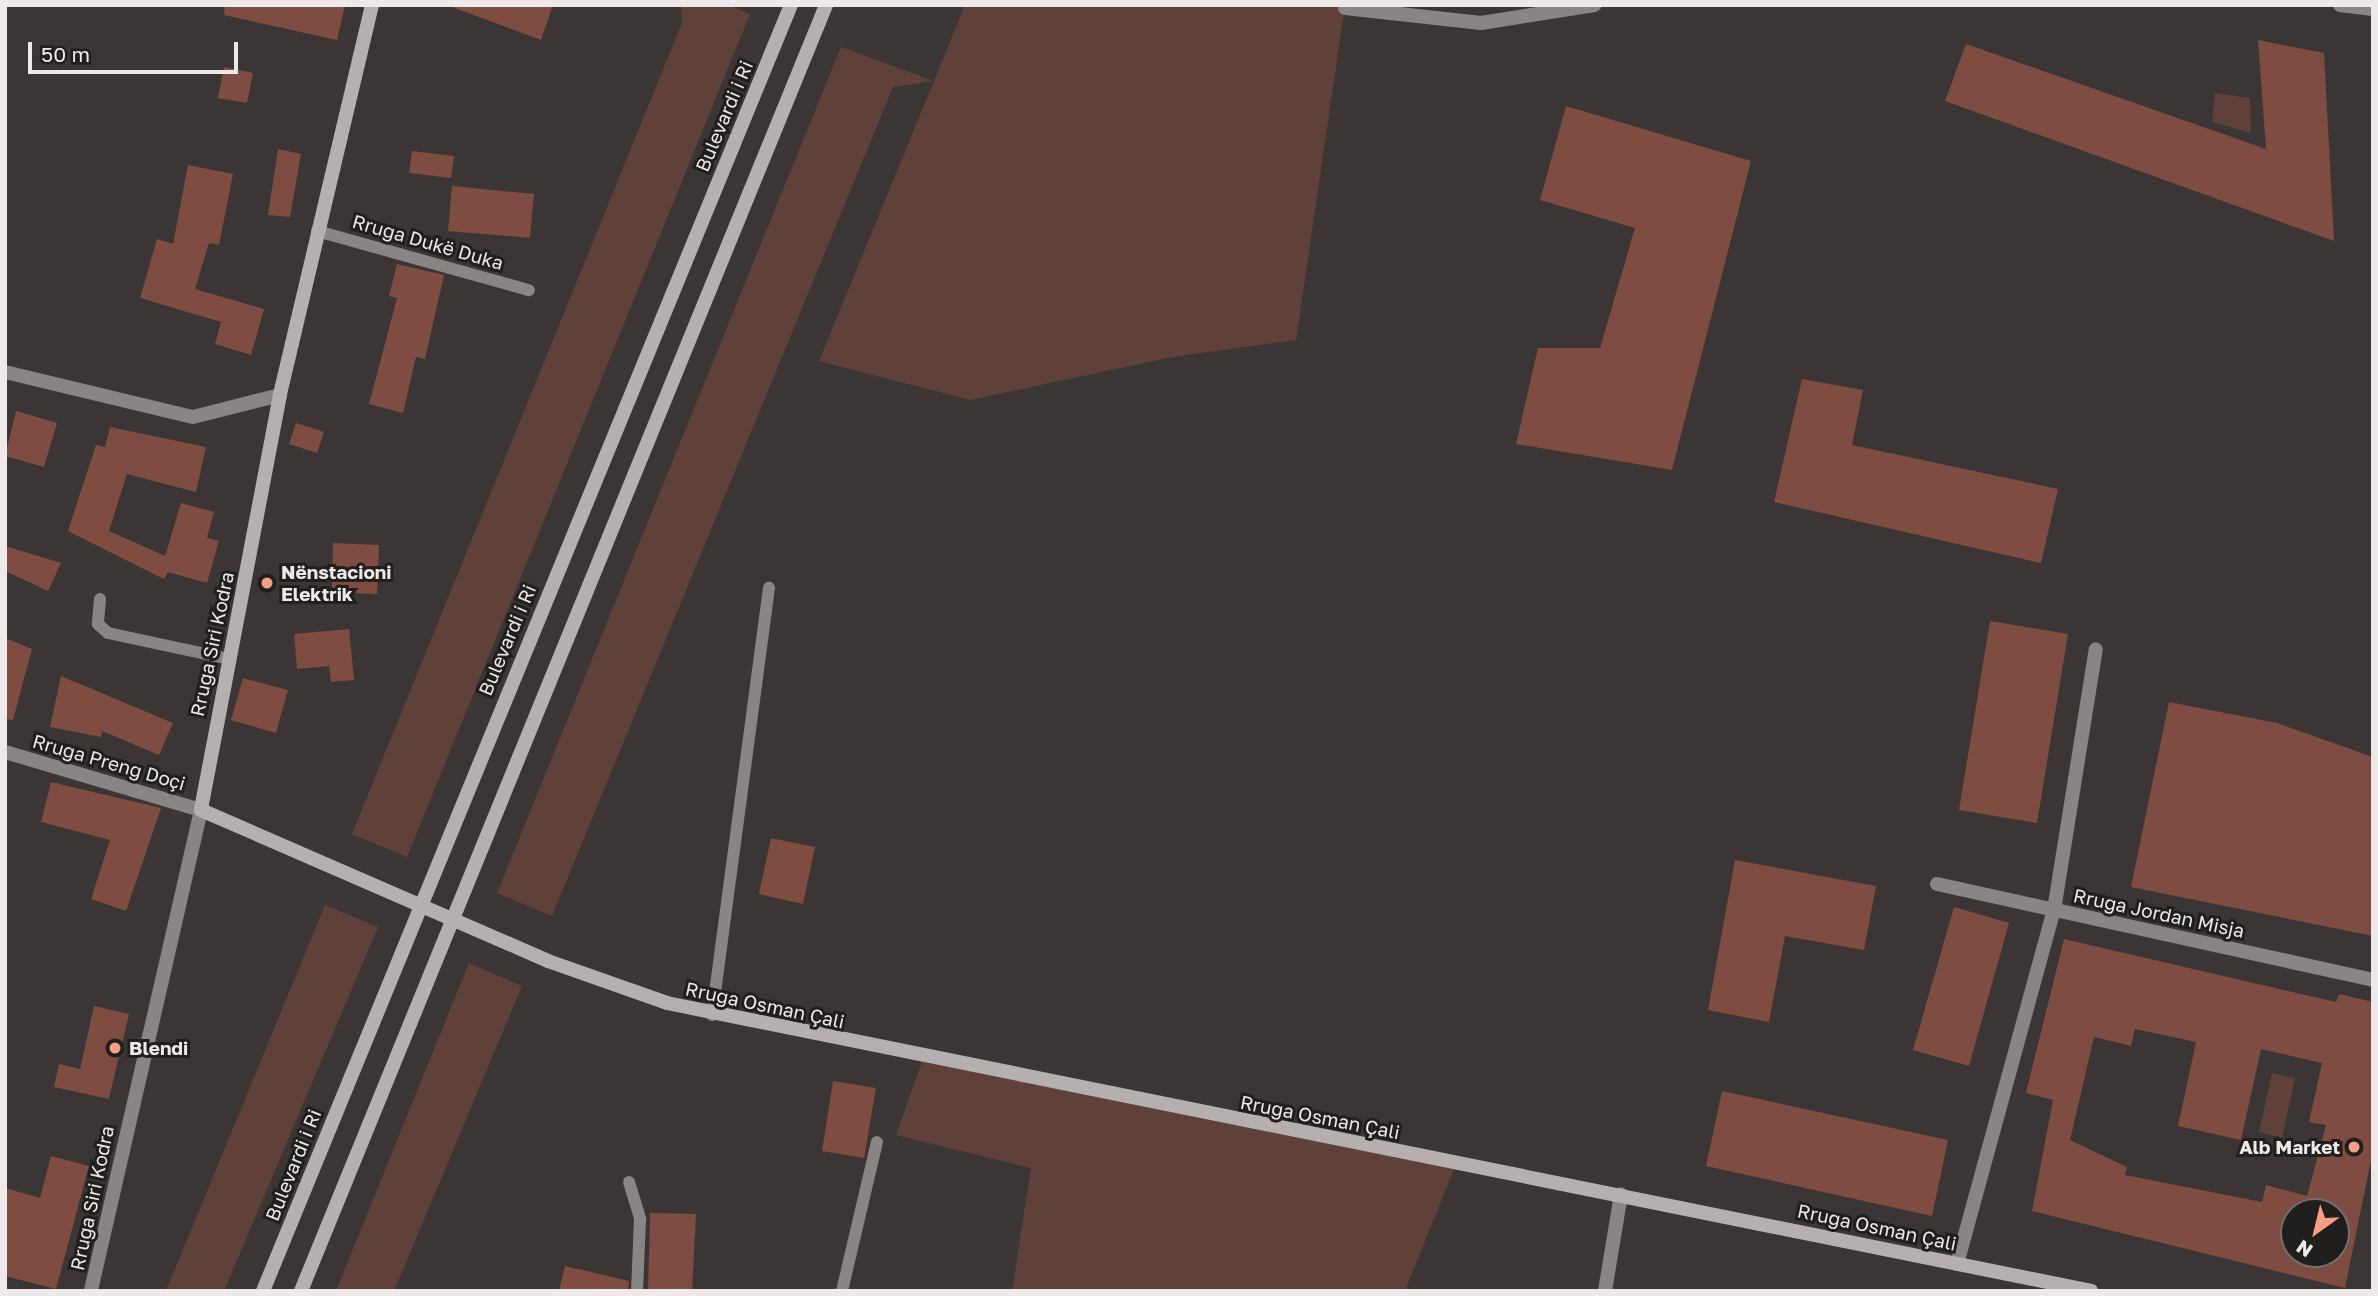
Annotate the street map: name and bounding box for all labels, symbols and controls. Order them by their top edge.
scale bar [32,28,242,72]
text: 50 m [41,41,90,67]
street label: Bulevardi i Ri [690,57,758,175]
street label: Rruga Dukë Duka [350,210,506,274]
place label: Nënstacioni Elektrik [281,561,392,605]
street label: Rruga Siri Kodra [186,570,238,718]
marker: Nënstacioni Elektrik [259,575,275,591]
street label: Bulevardi i Ri [473,581,541,699]
street label: Rruga Preng Doçi [30,729,188,795]
street label: Rruga Jordan Misja [2071,884,2247,942]
street label: Rruga Osman Çali [683,977,847,1033]
place label: Blendi [129,1037,188,1059]
marker: Blendi [107,1040,123,1056]
street label: Rruga Osman Çali [1238,1090,1402,1144]
street label: Bulevardi i Ri [260,1106,326,1224]
street label: Rruga Siri Kodra [66,1124,118,1272]
place label: Alb Market [2239,1136,2340,1158]
marker: Alb Market [2346,1139,2362,1155]
north arrow [2280,1198,2350,1268]
street label: Rruga Osman Çali [1795,1199,1959,1255]
text: N [2292,1236,2317,1263]

